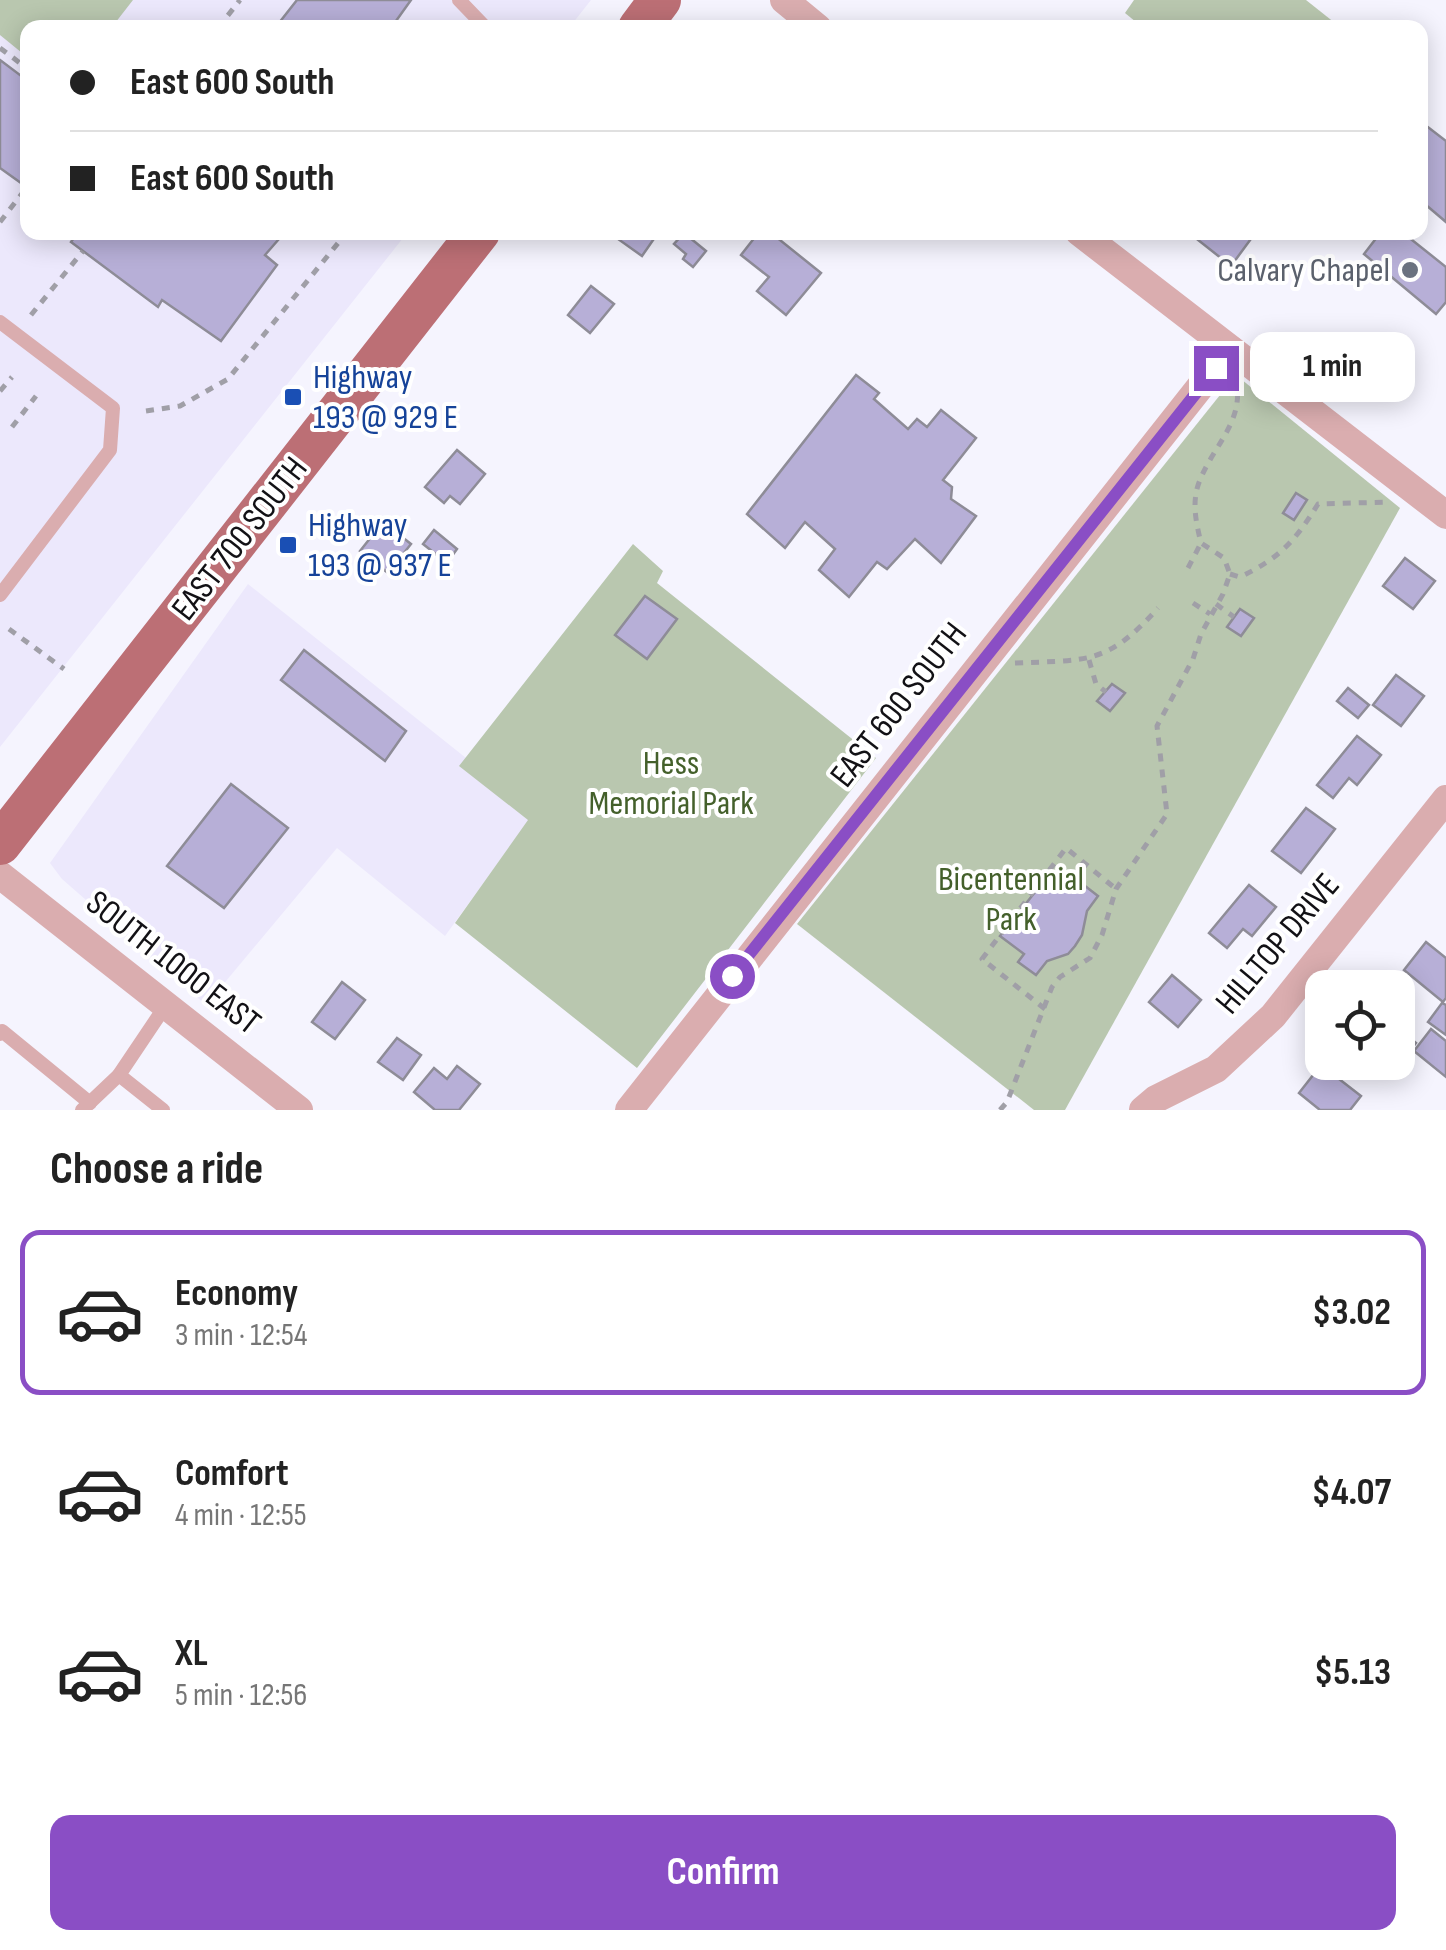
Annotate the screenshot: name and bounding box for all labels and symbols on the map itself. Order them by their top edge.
place label: Calvary Chapel [1217,249,1390,292]
marker: Calvary Chapel [1399,259,1421,281]
callout: 1 min [1251,333,1416,403]
route end [1194,346,1239,391]
place label: Highway 193 @ 929 E [313,356,458,439]
marker: Highway 193 @ 929 E [282,386,304,408]
street label: EAST 700 SOUTH [163,449,317,629]
place label: Highway 193 @ 937 E [308,504,452,587]
marker: Highway 193 @ 937 E [277,534,299,556]
street label: EAST 600 SOUTH [821,614,977,796]
park label: Hess Memorial Park [588,742,754,825]
park label: Bicentennial Park [938,858,1084,941]
street label: HILLTOP DRIVE [1207,865,1349,1023]
street label: SOUTH 1000 EAST [77,881,269,1045]
route start [710,954,755,999]

